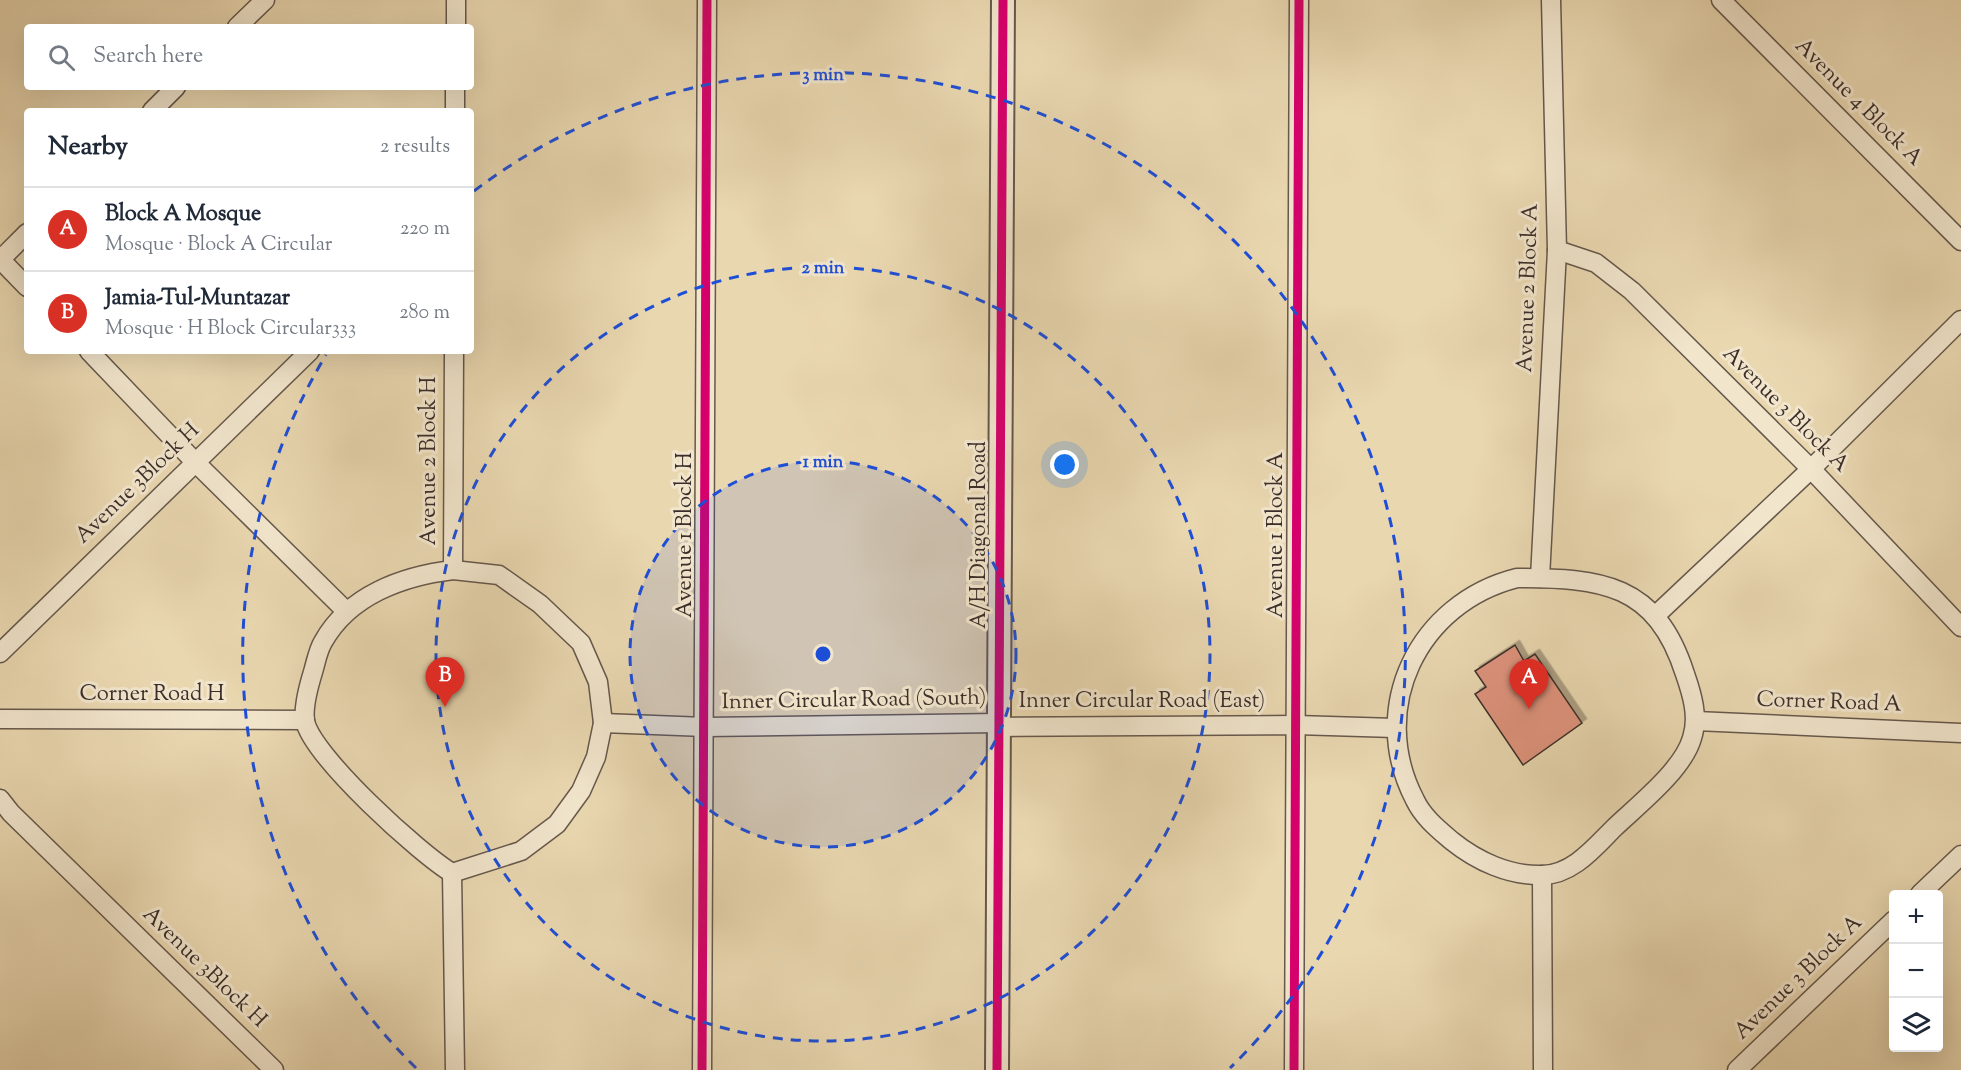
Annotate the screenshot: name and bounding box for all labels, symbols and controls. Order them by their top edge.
search box [24,24,474,90]
street label: Avenue 4 Block A [1787,32,1930,175]
icon: search [45,41,78,74]
text: Search here [93,41,203,73]
text: 3 min [802,63,844,89]
text: Nearby [48,129,128,166]
text: 2 results [380,133,450,162]
text: Block A Mosque [105,199,261,231]
street label: Avenue 2 Block A [1510,203,1548,373]
text: A [59,215,76,244]
text: 220 m [400,215,450,244]
text: Mosque · Block A Circular [105,231,332,260]
text: 2 min [802,256,845,282]
text: Jamia-Tul-Muntazar [105,283,290,315]
text: B [61,299,74,328]
text: 280 m [399,299,450,328]
text: Mosque · H Block Circular333 [105,315,356,344]
street label: Avenue 3 Block A [1714,339,1856,481]
street label: Avenue 2 Block H [414,377,446,545]
street label: Avenue 3Block H [68,416,208,552]
street label: A/H Diagonal Road [964,441,996,629]
text: 1 min [803,450,844,476]
your location [1050,450,1079,479]
street label: Avenue 1 Block H [670,452,702,618]
street label: Avenue 1 Block A [1261,452,1293,618]
centre of rings [813,644,833,664]
pin: B [426,658,464,707]
pin: A [1510,660,1549,709]
street label: Corner Road H [80,679,224,711]
street label: Inner Circular Road (South) [721,683,987,719]
street label: Corner Road A [1756,684,1902,722]
street label: Inner Circular Road (East) [1019,686,1265,718]
map controls [1889,890,1943,1052]
button: + [1889,890,1943,944]
street label: Avenue 3Block H [134,900,274,1036]
street label: Avenue 3 Block A [1728,908,1871,1048]
button: − [1889,944,1943,998]
button: layers [1889,998,1943,1052]

